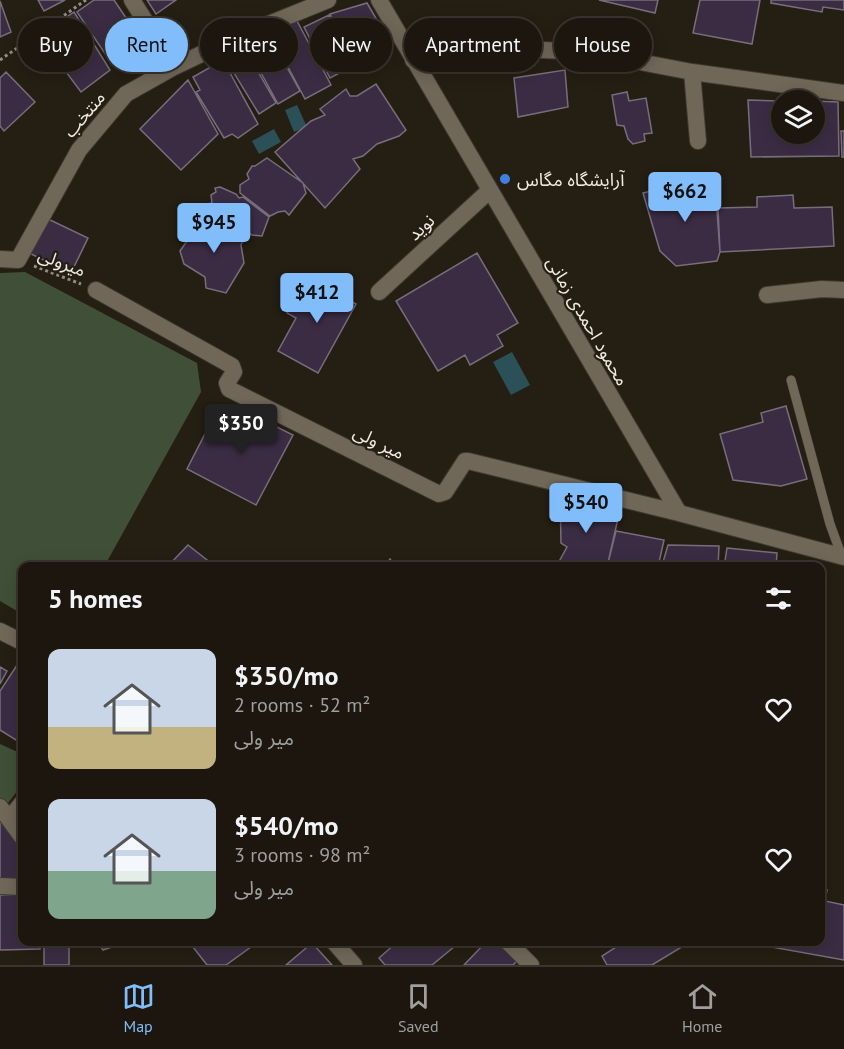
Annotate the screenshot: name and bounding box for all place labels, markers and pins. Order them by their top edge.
place label: آرایشگاه مگاس [517,168,625,191]
marker: آرایشگاه مگاس [498,172,512,186]
pin: $662 [649,172,721,223]
pin: $945 [178,203,250,254]
pin: $412 [281,273,353,324]
pin: $350 [205,404,277,455]
pin: $540 [550,483,622,534]

